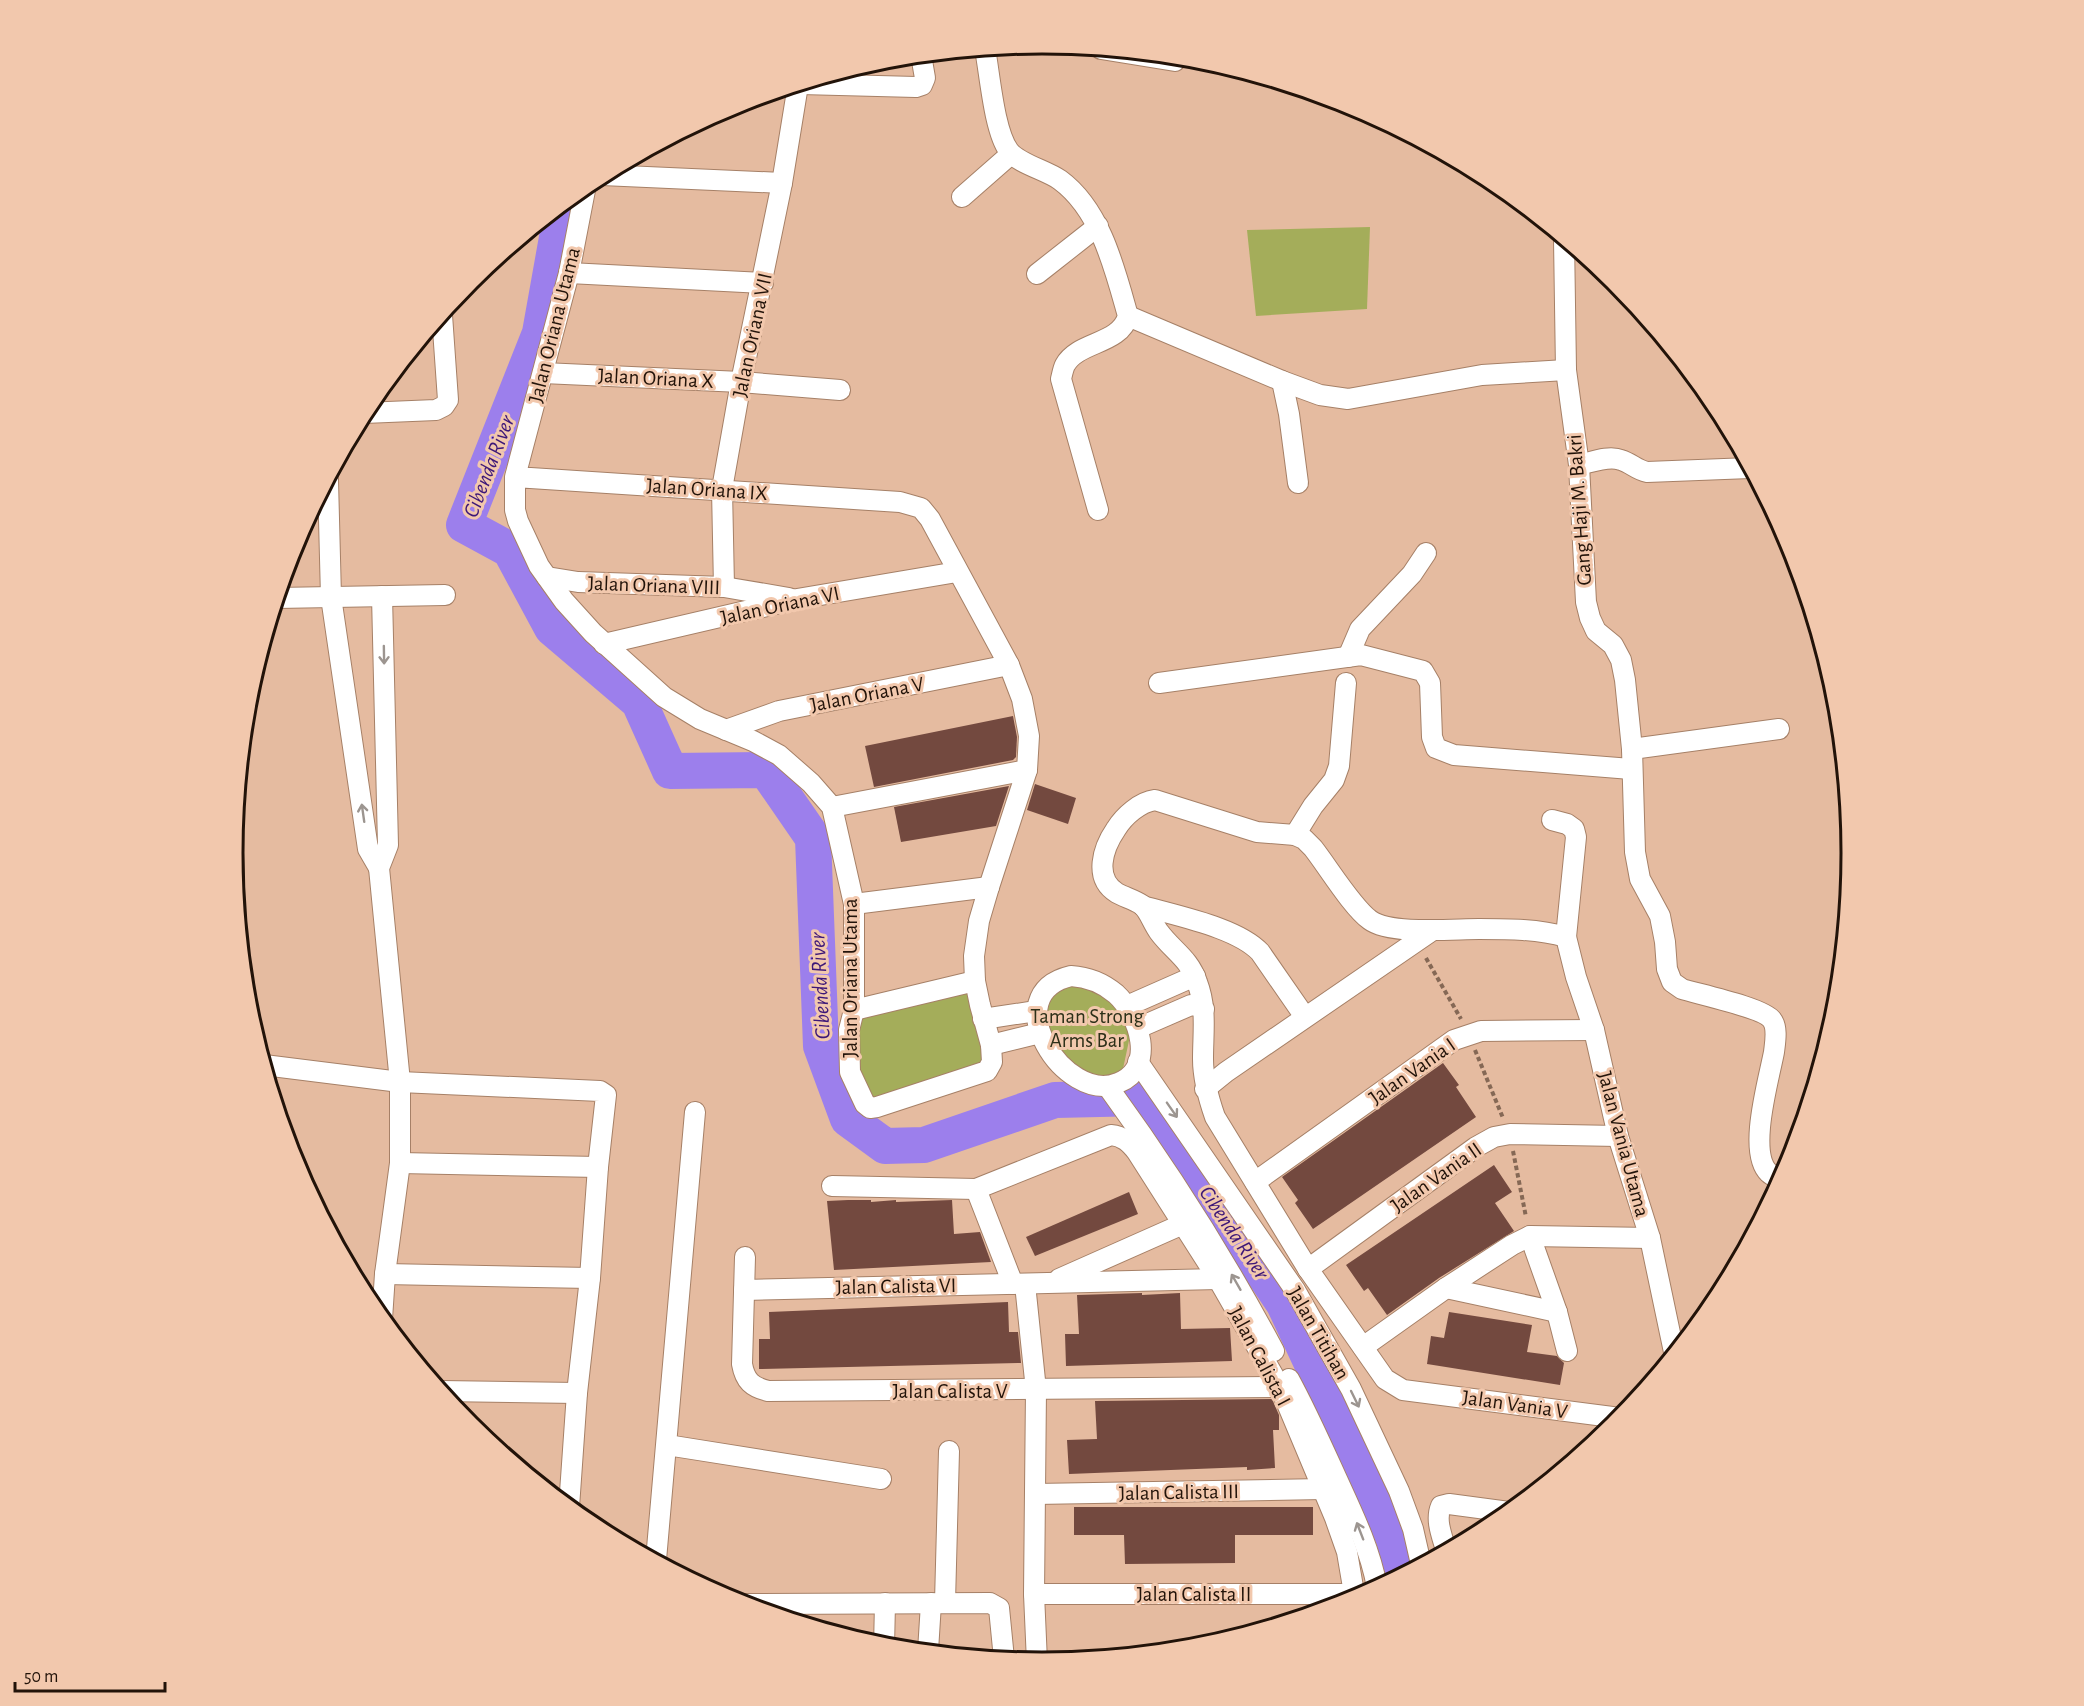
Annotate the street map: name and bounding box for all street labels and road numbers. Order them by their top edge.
street label: Jalan Oriana Utama [525,245,584,405]
street label: Jalan Oriana VII [729,271,776,399]
street label: Jalan Oriana X [598,365,714,392]
street label: Gang Haji M. Bakri [1564,434,1595,586]
street label: Jalan Oriana IX [646,475,768,504]
street label: Jalan Oriana VIII [588,573,720,598]
street label: Jalan Oriana VI [719,583,841,628]
street label: Jalan Oriana V [808,673,926,716]
street label: Jalan Oriana Utama [840,898,861,1058]
street label: Jalan Vania I [1365,1034,1459,1109]
street label: Jalan Vania Utama [1594,1069,1653,1220]
street label: Jalan Vania II [1387,1139,1485,1216]
street label: Jalan Calista VI [835,1275,957,1298]
street label: Jalan Titihan [1284,1283,1353,1383]
street label: Jalan Calista I [1225,1303,1294,1409]
street label: Jalan Calista V [892,1381,1008,1402]
street label: Jalan Vania V [1461,1387,1569,1422]
street label: Jalan Calista III [1119,1481,1239,1504]
street label: Jalan Calista II [1137,1584,1251,1605]

